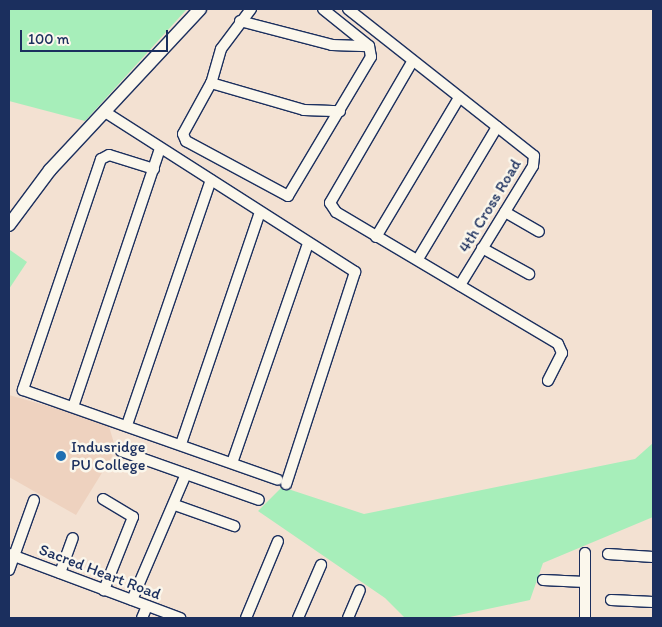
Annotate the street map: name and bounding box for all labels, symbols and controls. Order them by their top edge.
scale bar [22,20,170,52]
text: 100 m [28,30,69,48]
street label: 4th Cross Road [455,156,525,256]
place label: Indusridge PU College [71,437,146,475]
marker: Indusridge PU College [55,450,67,462]
street label: Sacred Heart Road [37,540,163,604]

